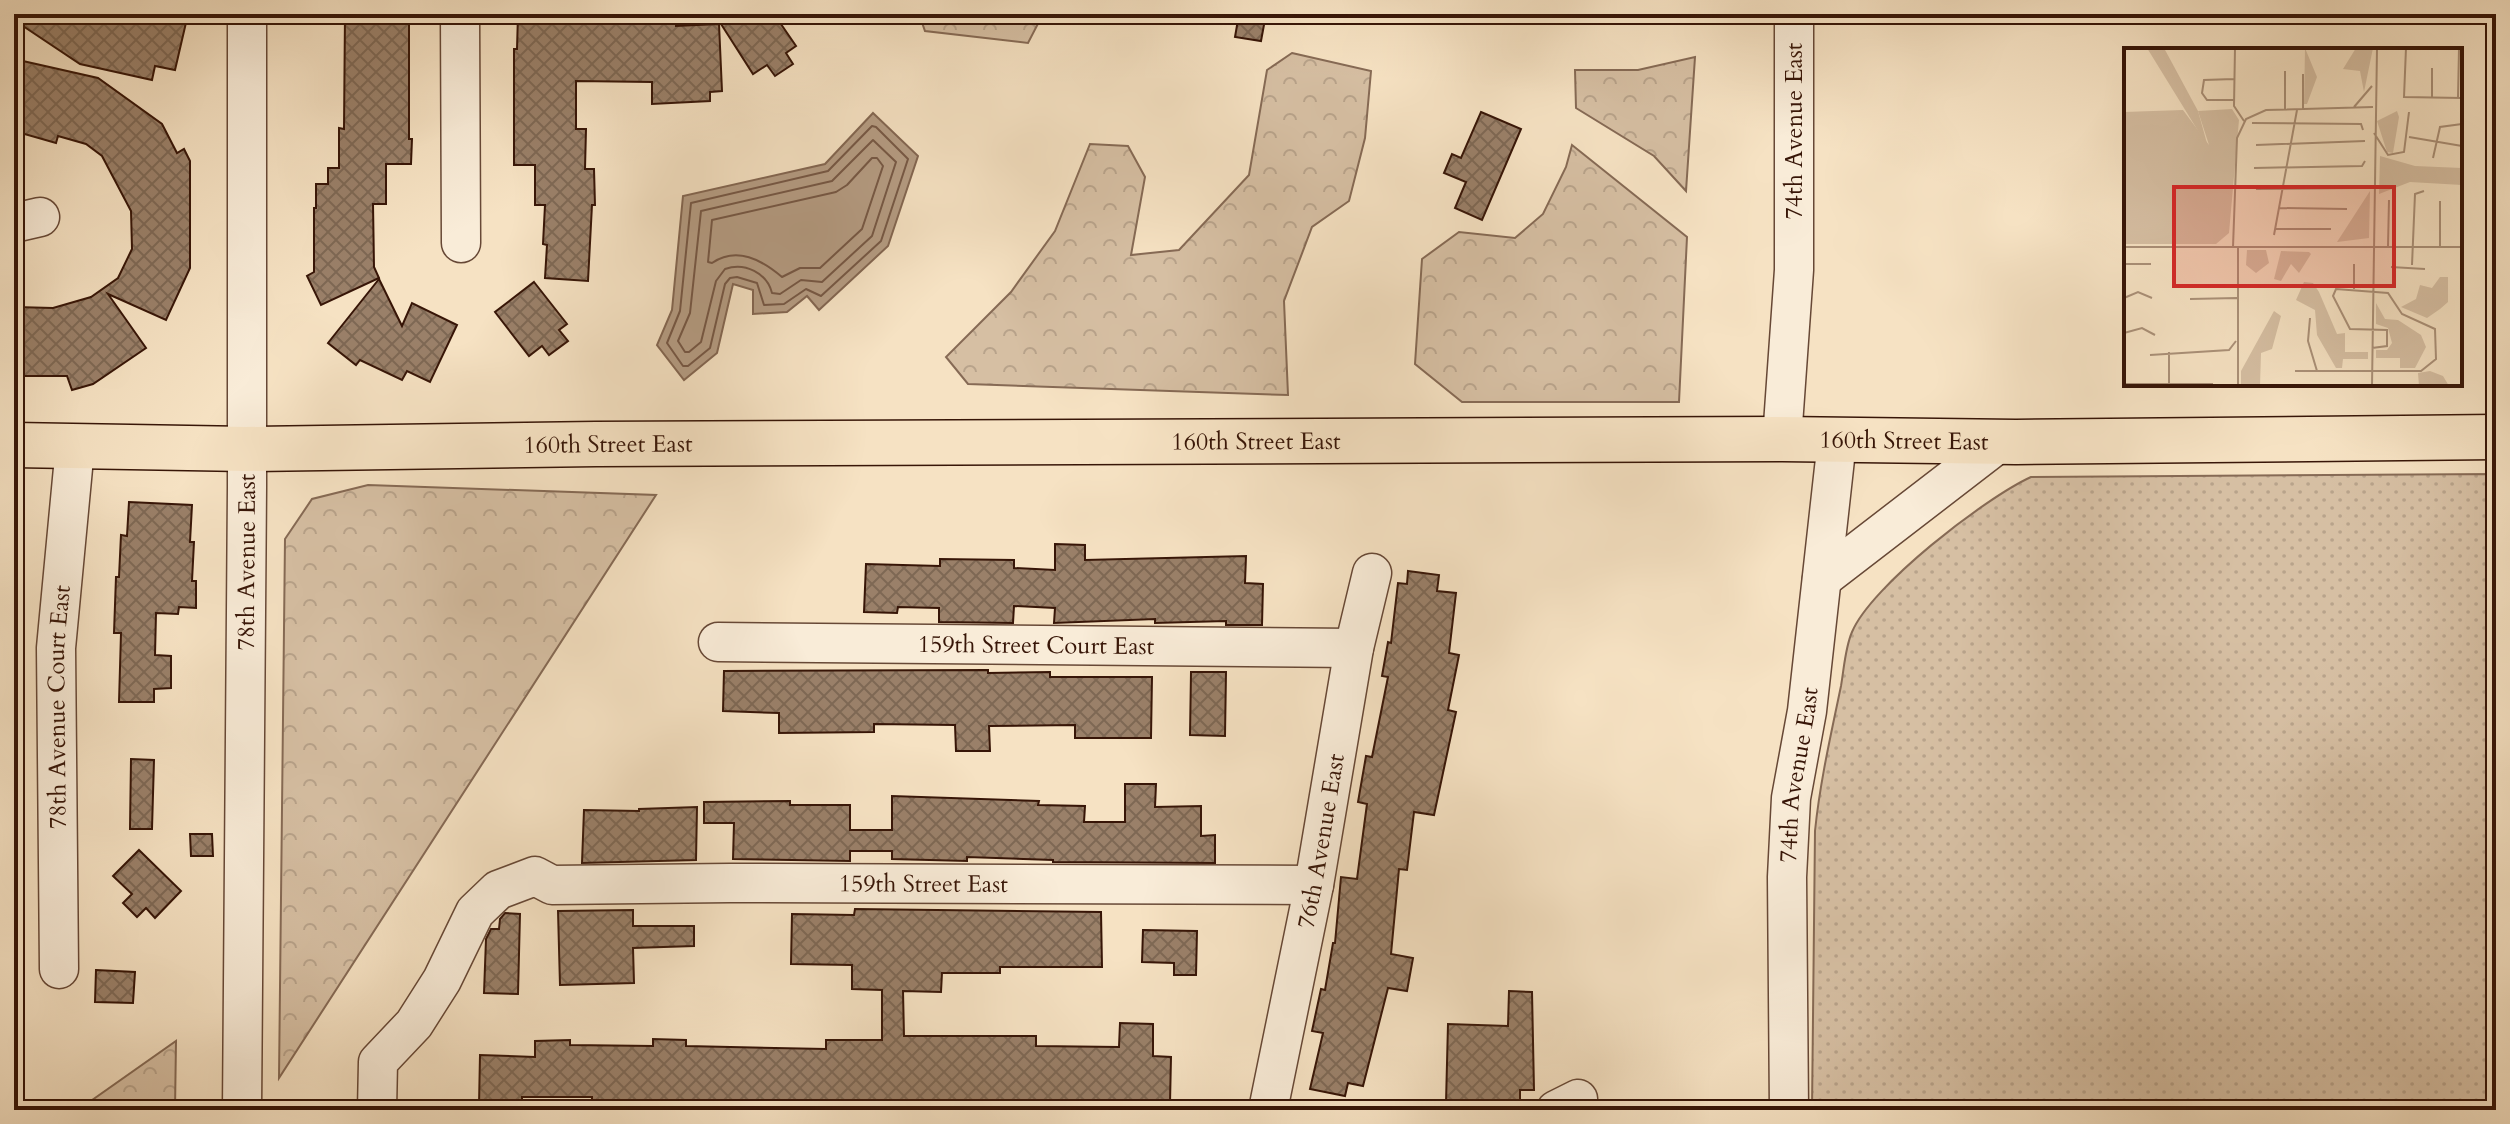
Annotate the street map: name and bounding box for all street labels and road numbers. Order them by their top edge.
street label: 74th Avenue East [1778,42,1811,219]
street label: 160th Street East [1819,423,1989,459]
street label: 160th Street East [1171,425,1341,459]
street label: 160th Street East [523,428,693,462]
street label: 78th Avenue East [230,473,264,651]
street label: 78th Avenue Court East [40,583,79,829]
street label: 159th Street Court East [918,628,1155,663]
street label: 74th Avenue East [1772,685,1827,863]
street label: 76th Avenue East [1289,751,1353,932]
street label: 159th Street East [839,867,1008,901]

